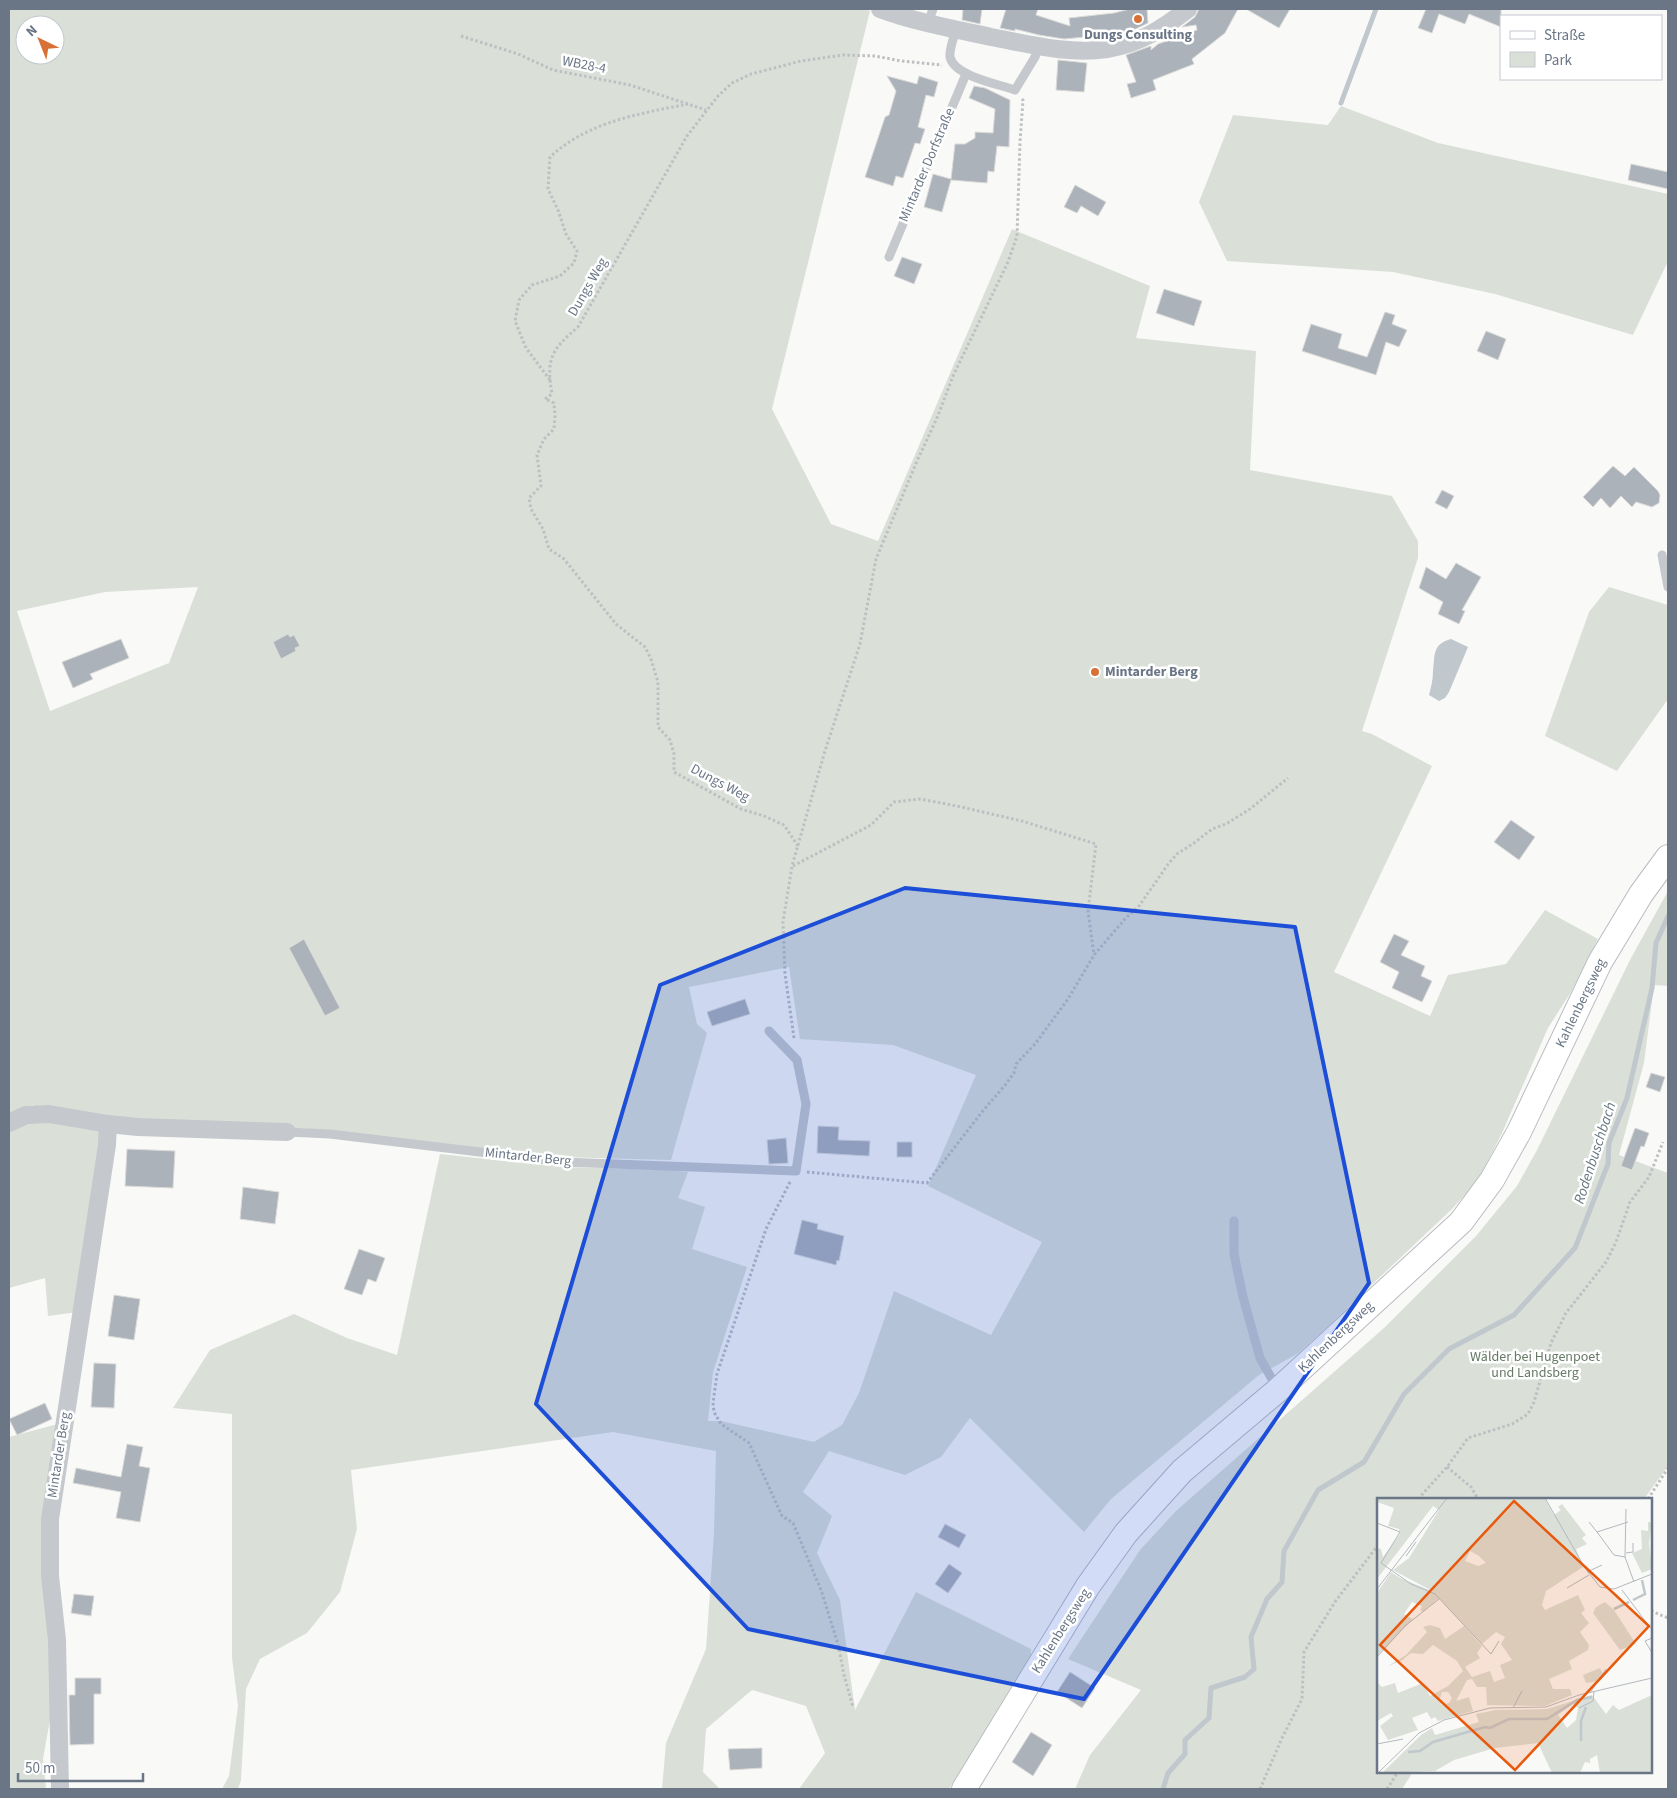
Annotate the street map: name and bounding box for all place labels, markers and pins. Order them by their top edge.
marker: Dungs Consulting [1132,13,1144,25]
place label: Dungs Consulting [1084,25,1193,45]
place label: Mintarder Berg [1105,662,1198,682]
marker: Mintarder Berg [1089,666,1101,678]

